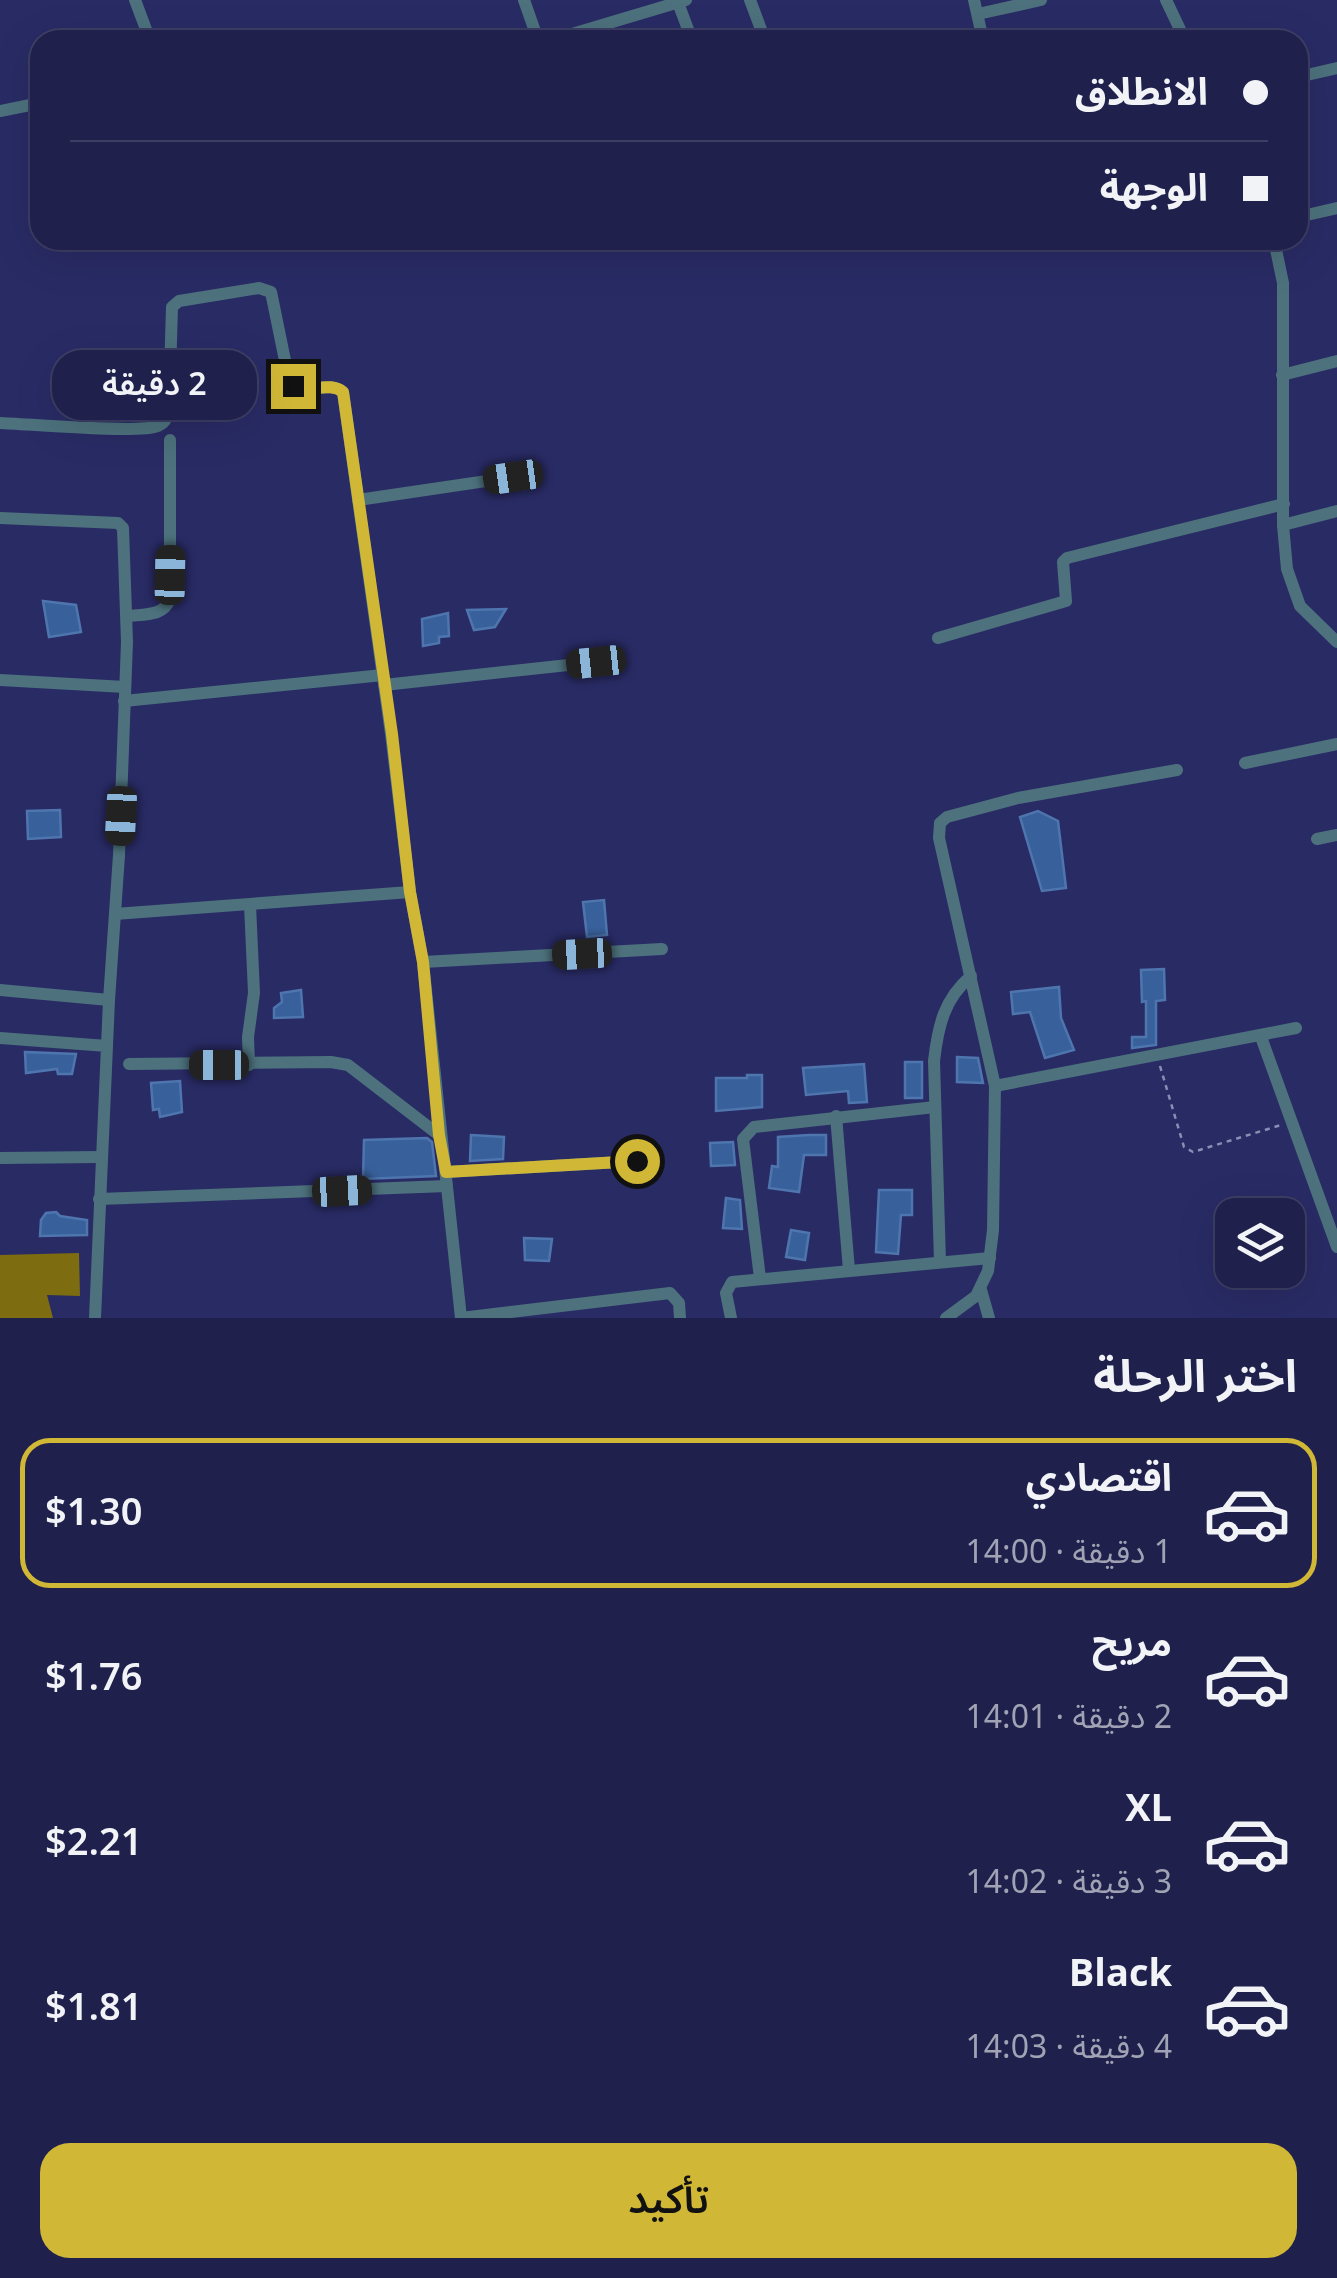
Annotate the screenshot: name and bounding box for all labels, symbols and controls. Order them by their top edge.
text: الانطلاق [1075,53,1208,133]
text: الوجهة [1100,149,1208,229]
callout: 2 دقيقة [53,351,258,421]
text: 2 دقيقة [102,351,207,419]
route end [271,364,316,409]
car [481,458,545,496]
car [154,545,186,605]
car [565,644,627,680]
car [104,785,138,847]
car [551,937,613,971]
car [189,1050,249,1080]
route start [615,1139,660,1184]
car [311,1174,373,1208]
map controls [1215,1198,1305,1288]
button: layers [1215,1198,1305,1288]
text: اختر الرحلة [1093,1330,1297,1425]
text: اقتصادي [1026,1439,1172,1519]
icon: car [1202,1468,1292,1558]
text: $1.30 [45,1473,143,1553]
text: 1 دقيقة · 14:00 [965,1519,1172,1587]
text: مريح [1092,1604,1172,1684]
icon: car [1202,1633,1292,1723]
text: $1.76 [45,1638,143,1718]
text: 2 دقيقة · 14:01 [965,1684,1172,1752]
text: XL [1125,1769,1172,1849]
icon: car [1202,1798,1292,1888]
text: $2.21 [45,1803,143,1883]
text: 3 دقيقة · 14:02 [965,1849,1172,1917]
text: Black [1069,1934,1172,2014]
icon: car [1202,1963,1292,2053]
text: $1.81 [45,1968,143,2048]
text: 4 دقيقة · 14:03 [965,2014,1172,2082]
button: تأكيد [40,2143,1297,2258]

